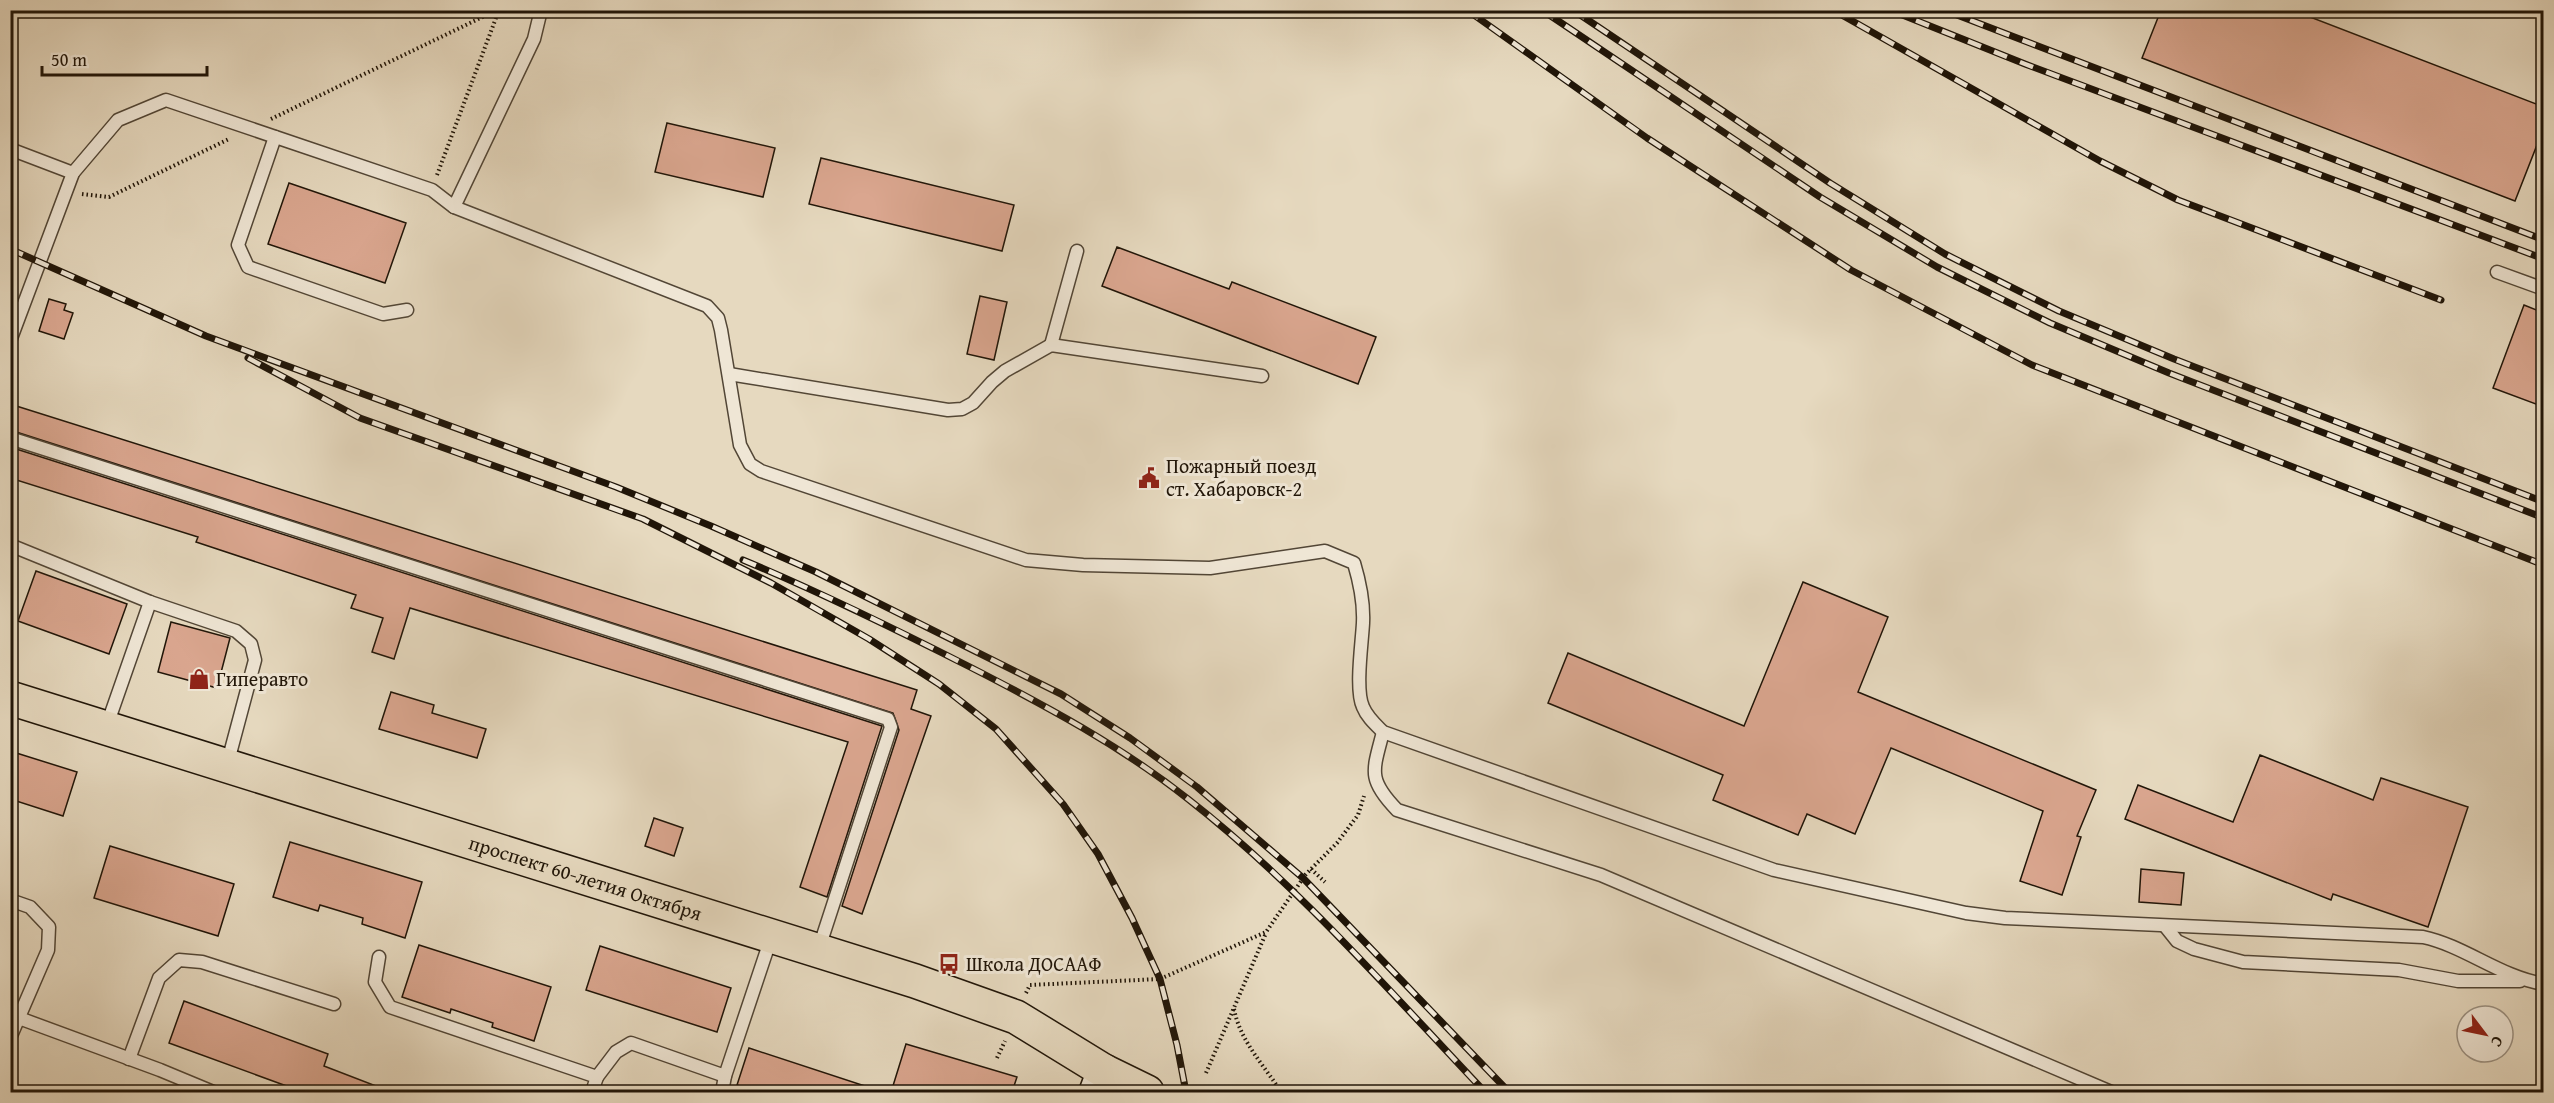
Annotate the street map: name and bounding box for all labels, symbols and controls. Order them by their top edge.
scale bar [42,39,207,77]
text: 50 m [51,46,87,73]
place label: Пожарный поезд ст. Хабаровск-2 [1166,451,1317,503]
public building icon: Пожарный поезд ст. Хабаровск-2 [1137,466,1161,490]
place label: Гиперавто [216,664,308,693]
shop icon: Гиперавто [187,667,211,691]
street label: проспект 60-летия Октября [466,827,706,928]
place label: Школа ДОСААФ [966,949,1101,978]
bus stop icon: Школа ДОСААФ [937,952,961,976]
north arrow [2455,1004,2515,1064]
text: С [2485,1032,2510,1052]

